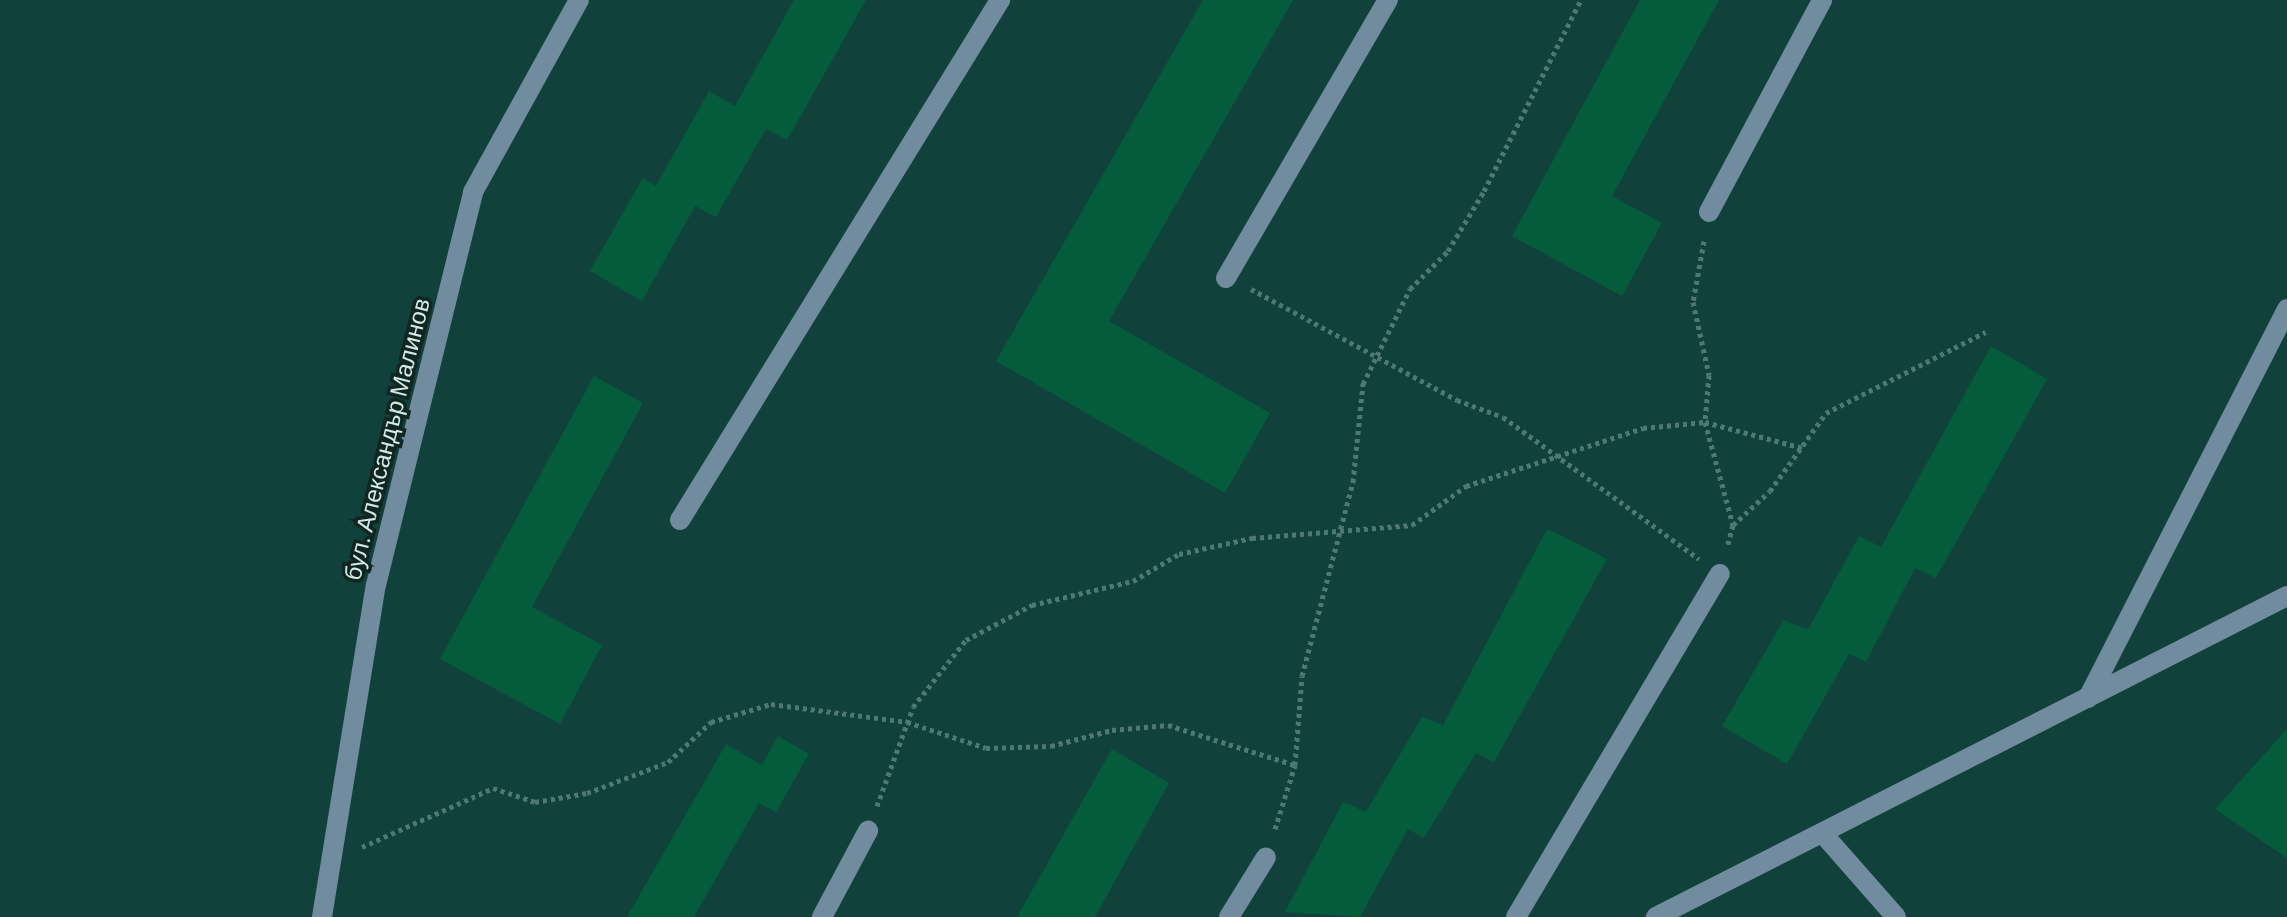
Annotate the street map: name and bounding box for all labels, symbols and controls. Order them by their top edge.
street label: бул. Александър Малинов [337,295,435,583]

